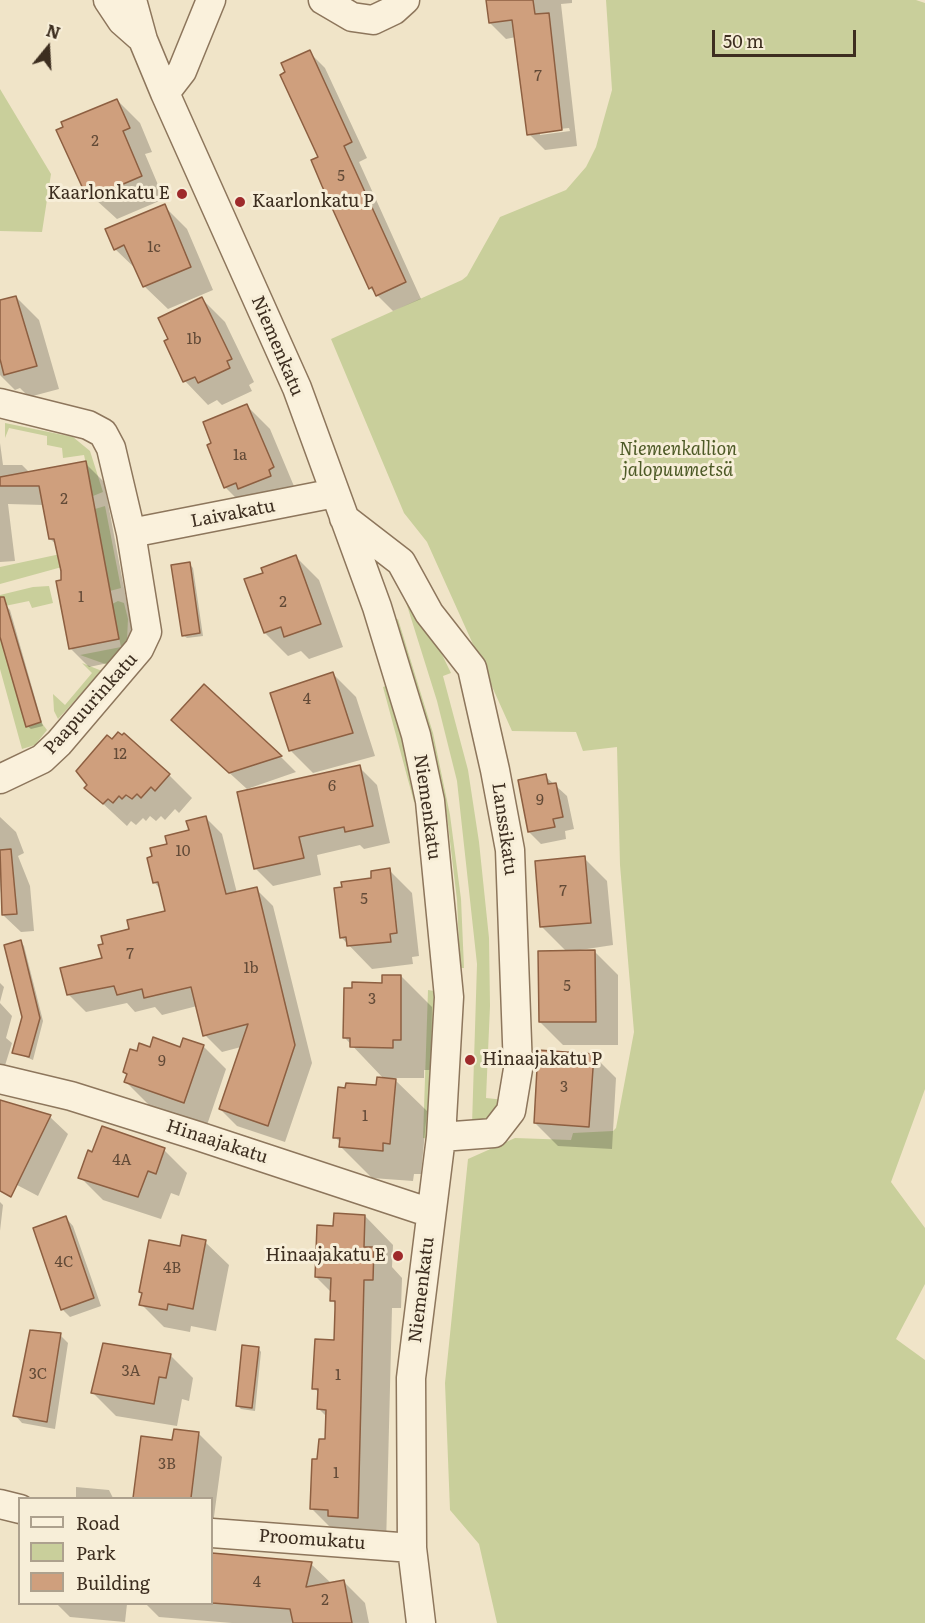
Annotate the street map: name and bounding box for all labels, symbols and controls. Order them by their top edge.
text: N [43,17,64,44]
north arrow [18,18,78,78]
scale bar [715,18,859,56]
text: 50 m [723,27,764,54]
house number: 7 [534,68,542,86]
house number: 2 [91,133,99,151]
house number: 5 [337,168,345,186]
place label: Kaarlonkatu E [47,183,170,205]
marker: Kaarlonkatu E [175,187,189,201]
place label: Kaarlonkatu P [252,191,374,213]
marker: Kaarlonkatu P [233,195,247,209]
house number: 1c [147,239,161,257]
street label: Niemenkatu [246,293,308,399]
house number: 1b [186,331,202,349]
park label: Niemenkallion jalopuumetsä [619,439,737,482]
house number: 1a [233,447,247,465]
house number: 2 [60,491,68,509]
street label: Laivakatu [189,495,277,533]
house number: 1 [78,589,84,607]
house number: 2 [279,594,287,612]
street label: Paapuurinkatu [40,649,142,759]
house number: 4 [303,691,311,709]
house number: 12 [113,746,127,764]
street label: Niemenkatu [409,753,445,861]
house number: 6 [328,778,336,796]
street label: Lanssikatu [487,781,521,877]
house number: 9 [536,792,544,810]
house number: 10 [176,843,190,861]
house number: 7 [559,883,567,901]
house number: 5 [360,891,368,909]
house number: 7 [126,946,134,964]
house number: 1b [243,960,259,978]
house number: 5 [563,978,571,996]
house number: 3 [368,991,376,1009]
place label: Hinaajakatu P [482,1049,602,1071]
house number: 9 [158,1053,166,1071]
marker: Hinaajakatu P [463,1053,477,1067]
house number: 3 [560,1079,568,1097]
house number: 1 [362,1108,368,1126]
street label: Hinaajakatu [163,1115,271,1169]
house number: 4A [112,1152,132,1170]
street label: Niemenkatu [405,1236,439,1344]
place label: Hinaajakatu E [265,1245,386,1267]
marker: Hinaajakatu E [391,1249,405,1263]
house number: 4C [55,1254,73,1272]
house number: 4B [163,1260,181,1278]
house number: 3A [121,1363,141,1381]
house number: 3C [29,1366,47,1384]
house number: 1 [335,1367,341,1385]
house number: 3B [158,1456,176,1474]
house number: 1 [333,1465,339,1483]
legend [18,1497,213,1605]
text: Road [76,1509,120,1536]
street label: Proomukatu [258,1525,366,1555]
text: Park [76,1539,115,1566]
text: Building [76,1569,150,1596]
house number: 4 [253,1574,261,1592]
house number: 2 [321,1592,329,1610]

